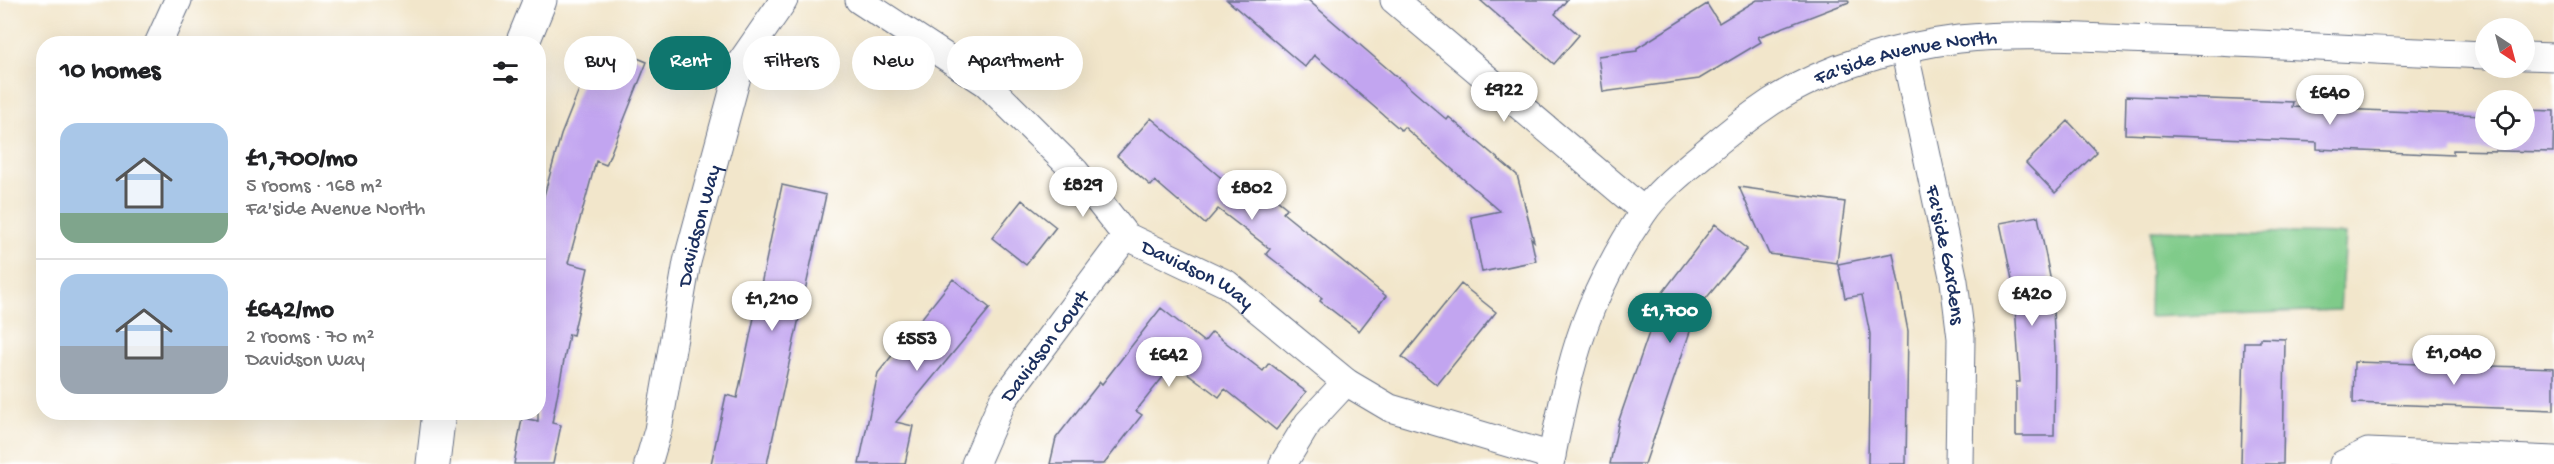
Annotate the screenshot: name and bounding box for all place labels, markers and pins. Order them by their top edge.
pin: £922 [1468,72,1540,123]
pin: £640 [2294,75,2366,126]
pin: £829 [1047,167,1119,218]
pin: £802 [1216,170,1288,221]
pin: £420 [1996,276,2068,327]
pin: £1,210 [723,281,821,332]
pin: £1,700 [1621,293,1719,344]
pin: £553 [881,321,953,372]
pin: £1,040 [2405,335,2503,386]
pin: £642 [1133,337,1205,388]

